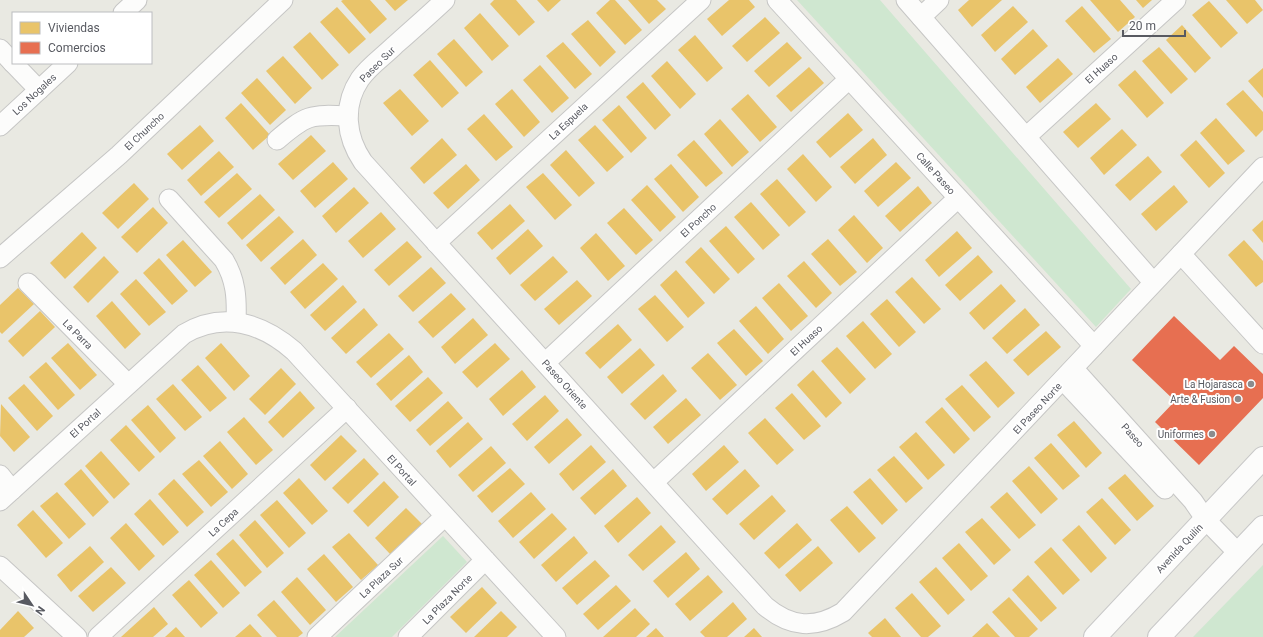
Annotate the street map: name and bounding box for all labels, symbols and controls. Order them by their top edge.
legend [12,12,152,64]
scale bar [1123,12,1185,38]
text: 20 m [1129,19,1156,33]
text: Viviendas [48,21,100,35]
text: Comercios [48,41,106,55]
street label: Paseo Sur [357,44,398,84]
street label: El Huaso [1083,51,1120,86]
street label: Los Nogales [10,71,58,117]
street label: La Espuela [547,101,590,142]
street label: El Chuncho [122,110,167,152]
street label: Calle Paseo [914,150,957,197]
street label: El Poncho [678,201,719,240]
street label: La Parra [61,317,95,351]
street label: El Huaso [788,323,825,358]
street label: Paseo Oriente [540,357,590,411]
place label: La Hojarasca [1185,379,1243,390]
marker: La Hojarasca [1246,379,1256,389]
street label: El Paseo Norte [1011,380,1064,436]
place label: Arte & Fusion [1170,394,1230,405]
marker: Arte & Fusion [1233,394,1243,404]
street label: El Portal [68,407,103,440]
street label: Paseo [1119,421,1146,450]
place label: Uniformes [1158,429,1204,440]
marker: Uniformes [1207,429,1217,439]
street label: El Portal [385,453,418,488]
street label: La Cepa [206,506,240,539]
street label: Avenida Quilín [1154,522,1205,575]
street label: La Plaza Sur [357,554,406,600]
street label: La Plaza Norte [420,572,474,626]
north arrow [12,585,52,625]
text: N [32,604,47,618]

